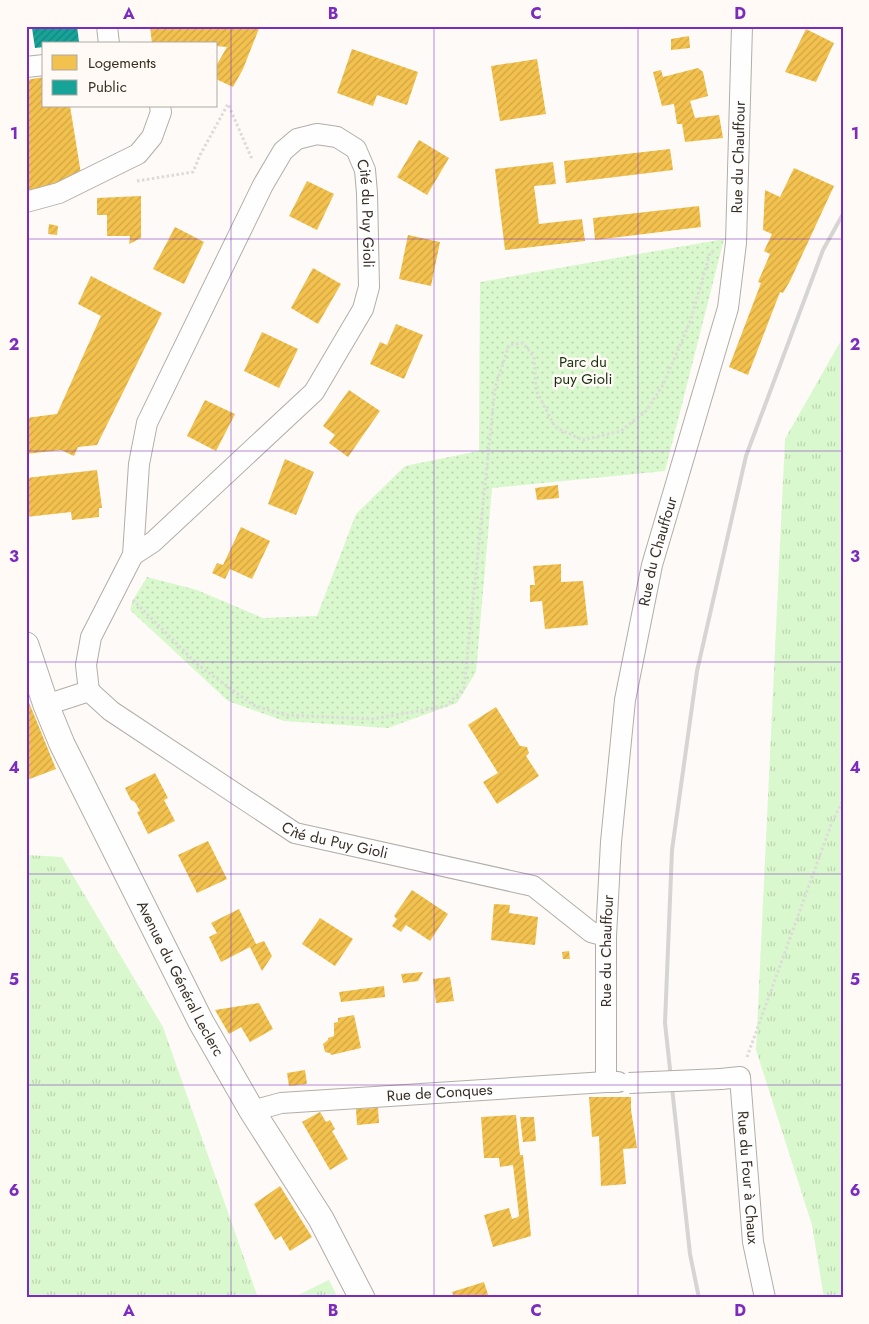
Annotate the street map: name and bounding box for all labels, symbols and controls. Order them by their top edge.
text: A [122,2,135,25]
text: B [328,2,338,25]
text: C [530,2,542,25]
text: D [734,2,746,25]
legend [42,42,218,108]
text: Logements [88,52,156,74]
text: Public [88,76,127,98]
street label: Rue du Chauffour [726,100,751,214]
text: 1 [10,122,18,145]
text: 1 [851,122,859,145]
street label: Cité du Puy Gioli [351,156,380,268]
text: 2 [9,333,19,356]
text: 2 [850,333,860,356]
park label: Parc du puy Gioli [554,351,612,390]
street label: Rue du Chauffour [633,493,683,608]
text: 3 [9,545,19,568]
text: 3 [850,545,860,568]
text: 4 [8,756,20,779]
text: 4 [849,756,861,779]
street label: Cité du Puy Gioli [277,816,390,864]
street label: Rue du Chauffour [595,893,619,1007]
street label: Avenue du Général Leclerc [131,897,229,1061]
text: 5 [9,968,19,991]
text: 5 [850,968,860,991]
street label: Rue de Conques [386,1078,493,1107]
street label: Rue du Four à Chaux [732,1110,764,1246]
text: 6 [9,1179,19,1202]
text: 6 [850,1179,860,1202]
text: A [122,1299,135,1322]
text: B [328,1299,338,1322]
text: C [530,1299,542,1322]
text: D [734,1299,746,1322]

